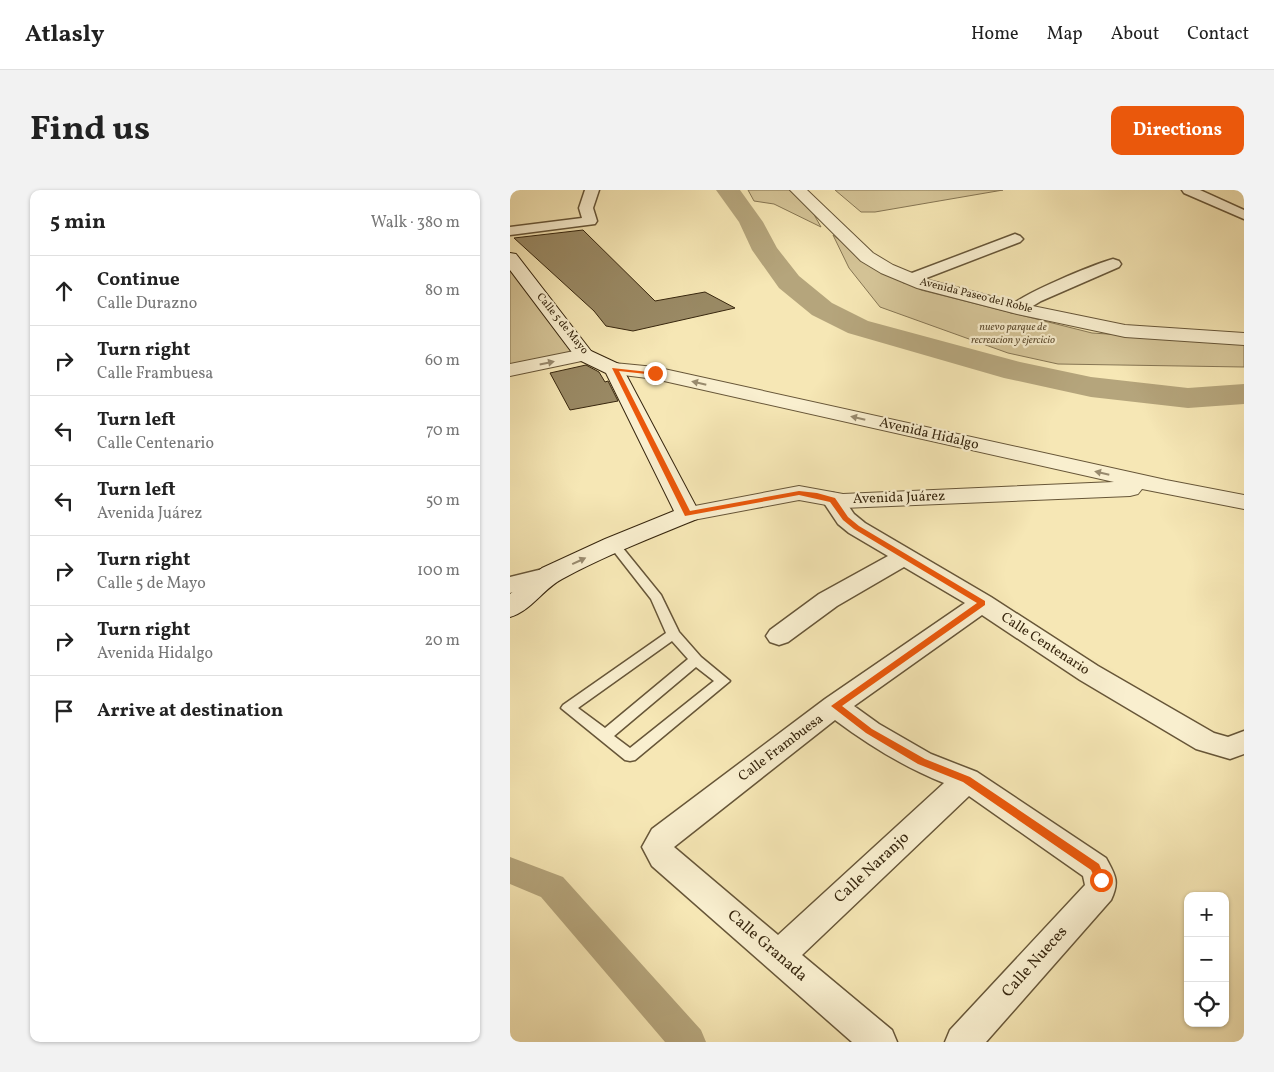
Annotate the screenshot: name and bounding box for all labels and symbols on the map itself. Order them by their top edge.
street label: Avenida Paseo del Roble [918,275,1034,317]
street label: Calle 5 de Mayo [533,290,591,358]
park label: nuevo parque de recreacion y ejercicio [971,320,1055,348]
one-way arrow [540,359,555,367]
route end [644,362,667,385]
one-way arrow [691,379,707,387]
street label: Avenida Hidalgo [877,413,981,455]
one-way arrow [850,414,865,422]
one-way arrow [1094,469,1109,477]
street label: Avenida Juárez [853,487,945,509]
one-way arrow [572,557,586,565]
street label: Calle Centenario [997,608,1093,680]
street label: Calle Frambuesa [735,710,827,786]
street label: Calle Naranjo [829,827,915,909]
route start [1090,869,1113,892]
street label: Calle Granada [722,905,812,987]
street label: Calle Nueces [997,922,1073,1002]

